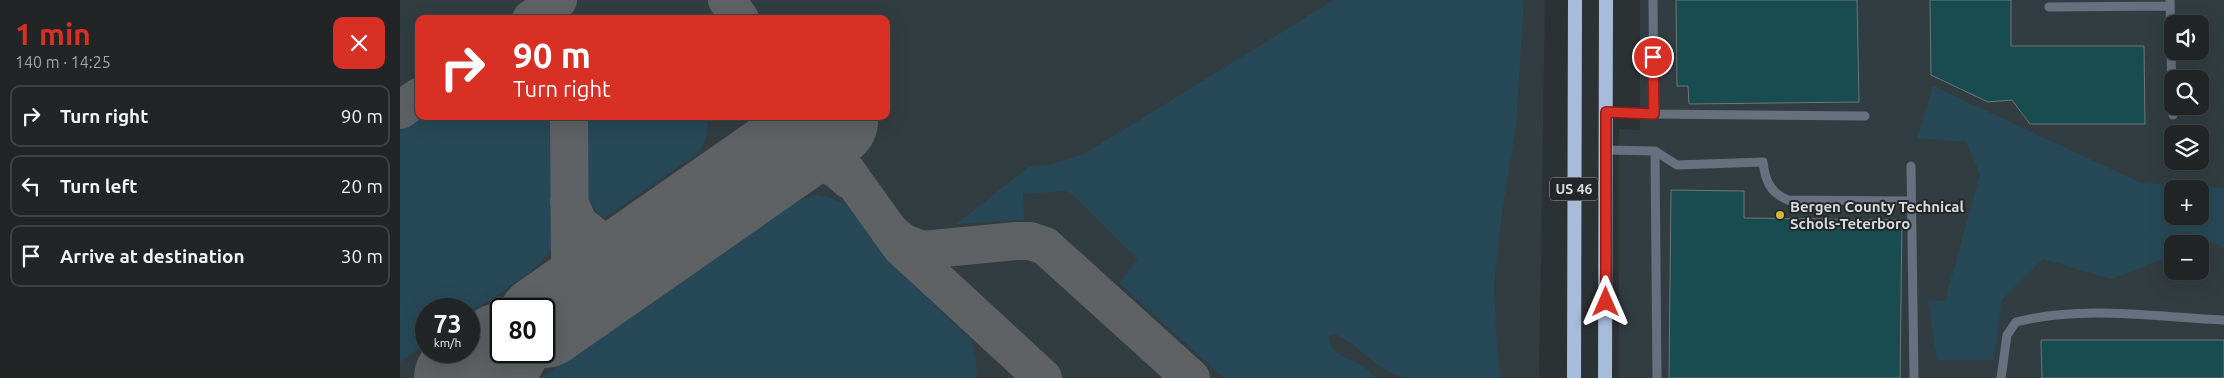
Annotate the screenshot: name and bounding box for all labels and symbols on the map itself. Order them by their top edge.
pin [1632,36,1674,78]
road number: US 46 [1550,178,1598,200]
place label: Bergen County Technical Schols-Teterboro [1790,198,1964,232]
marker: Bergen County Technical Schols-Teterboro [1774,209,1786,221]
position arrow [1579,275,1631,327]
speed limit sign: 80 [490,298,555,363]

